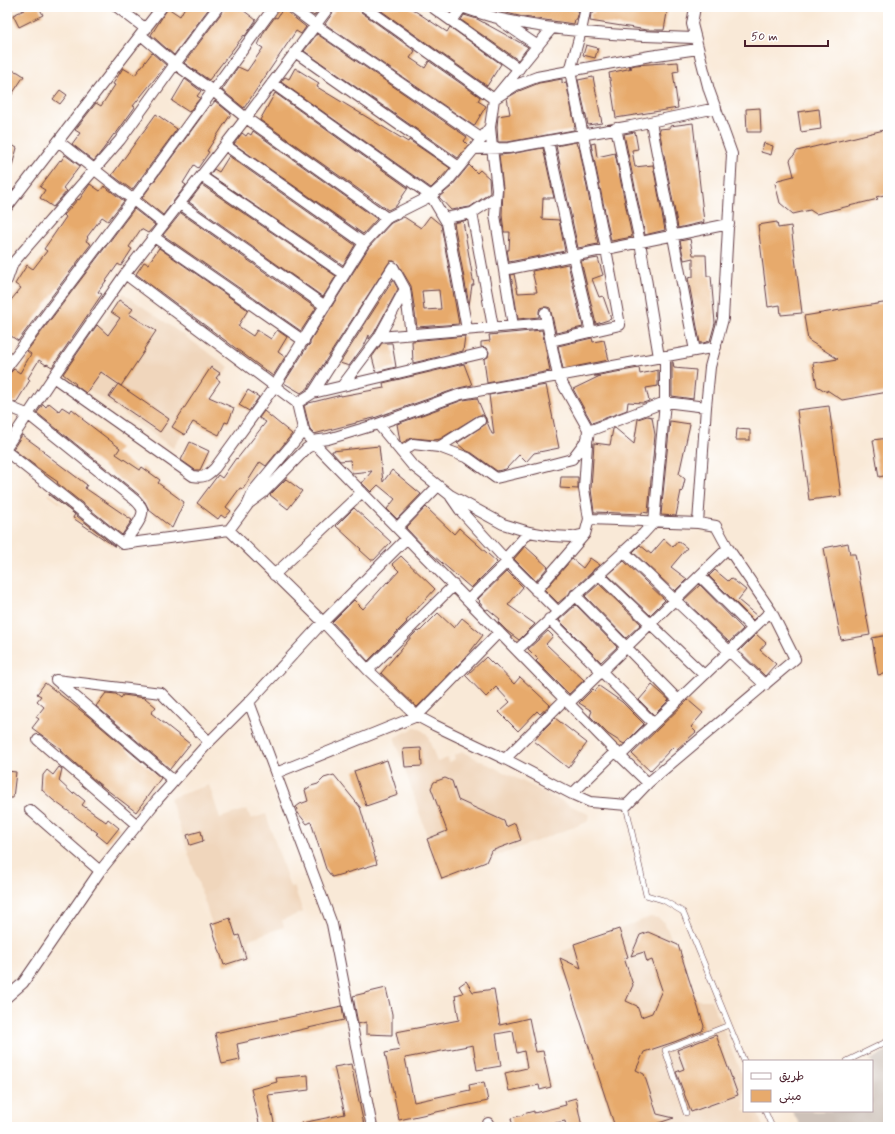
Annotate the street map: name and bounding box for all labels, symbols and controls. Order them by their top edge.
scale bar [745,22,828,48]
text: 50 m [751,29,778,45]
legend [743,1060,873,1112]
text: طريق [779,1069,804,1085]
text: مبنى [779,1089,802,1105]

